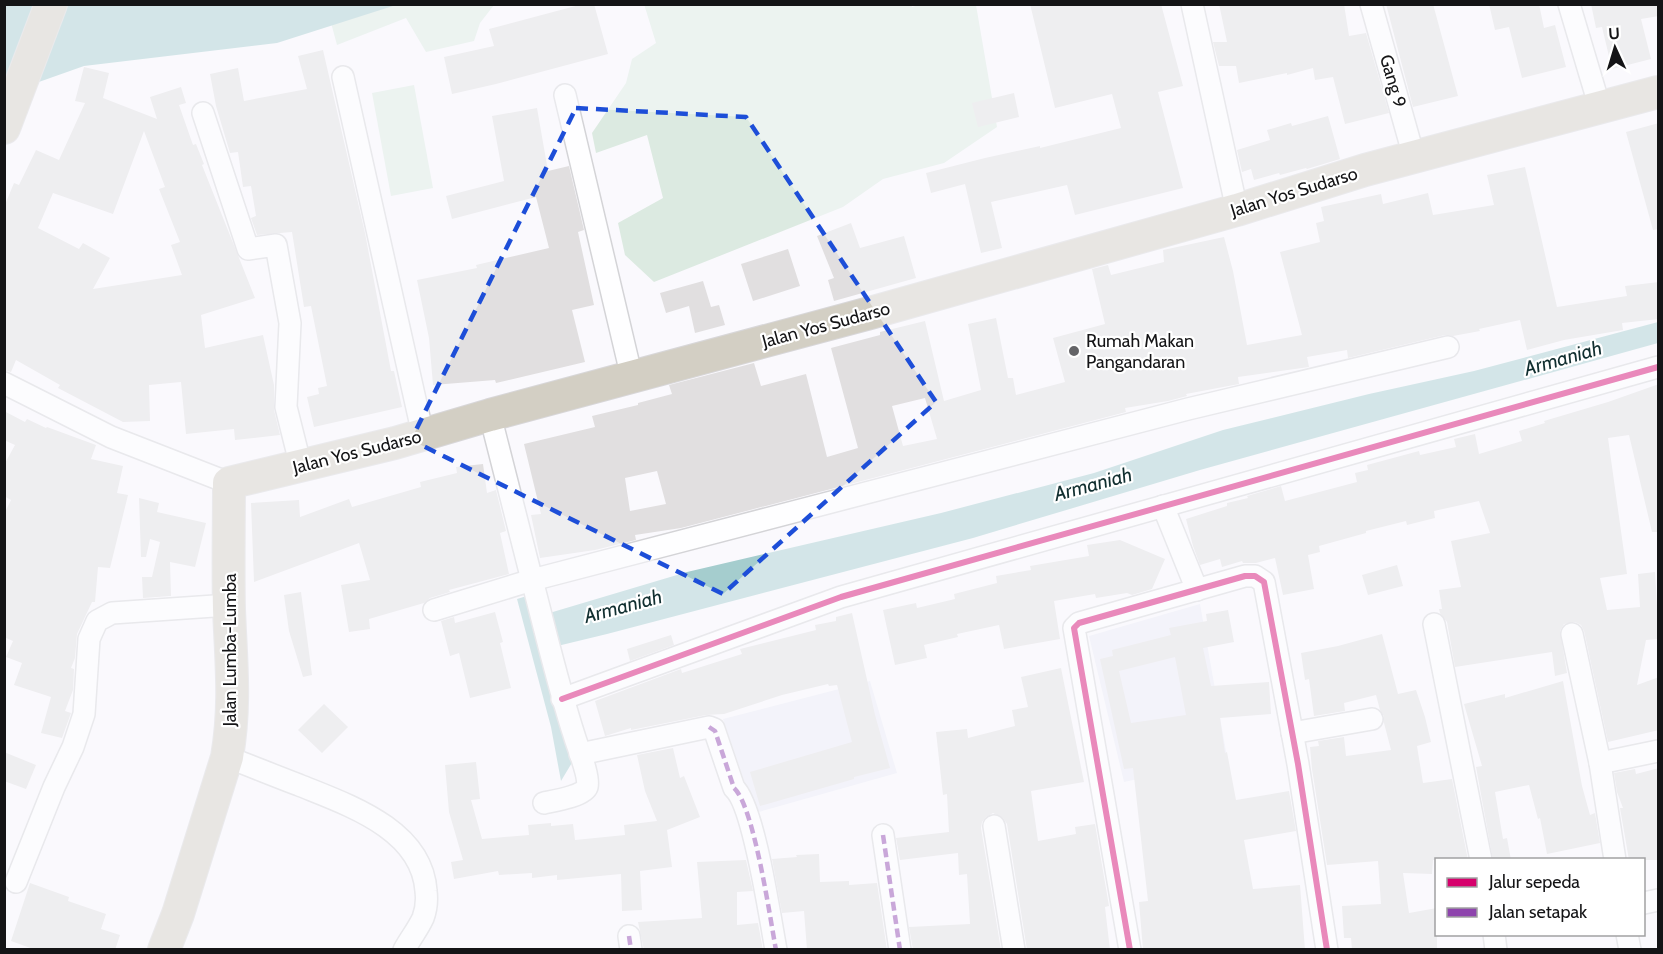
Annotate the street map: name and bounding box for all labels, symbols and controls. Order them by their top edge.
north arrow [1585,18,1645,78]
text: U [1608,24,1620,43]
street label: Gang 9 [1375,52,1411,110]
street label: Jalan Yos Sudarso [1227,162,1360,222]
street label: Jalan Yos Sudarso [759,297,893,353]
place label: Rumah Makan Pangandaran [1086,330,1194,373]
water label: Armaniah [1520,335,1605,381]
marker: Rumah Makan Pangandaran [1067,344,1081,358]
street label: Jalan Yos Sudarso [290,425,424,479]
water label: Armaniah [1050,462,1135,506]
street label: Jalan Lumba-Lumba [219,573,241,728]
water label: Armaniah [580,584,665,628]
legend [1435,858,1645,936]
text: Jalur sepeda [1488,871,1580,893]
text: Jalan setapak [1488,901,1588,923]

